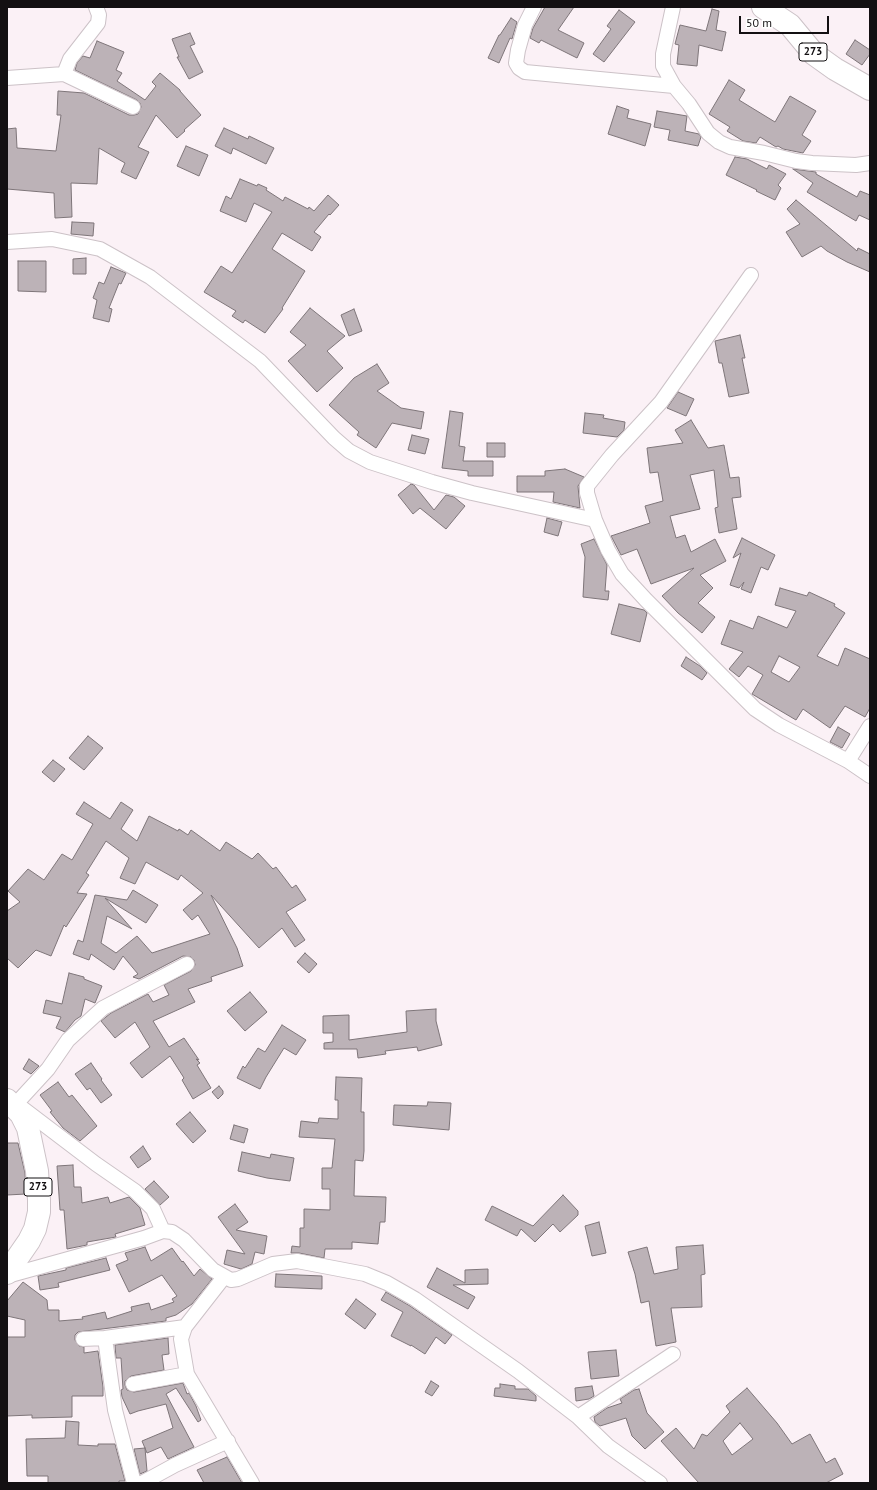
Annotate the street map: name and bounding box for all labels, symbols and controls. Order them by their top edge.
scale bar [741,8,831,34]
text: 50 m [746,15,772,30]
road number: 273 [799,43,827,61]
road number: 273 [24,1178,52,1196]

